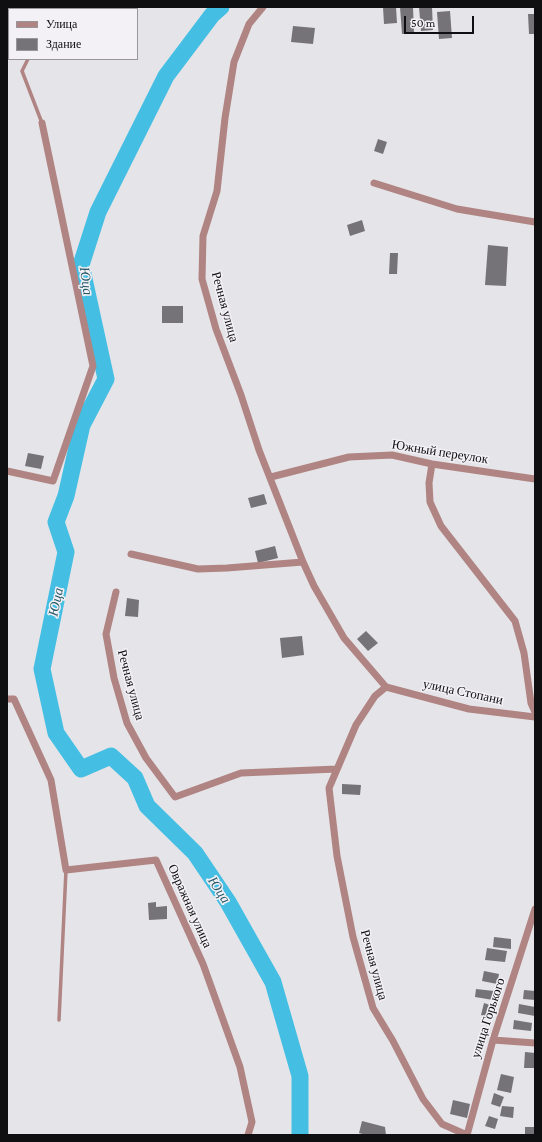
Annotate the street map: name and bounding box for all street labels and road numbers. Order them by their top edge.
street label: Речная улица [208,270,242,344]
street label: Южный переулок [391,437,489,467]
street label: Речная улица [114,648,148,722]
street label: улица Стопани [421,676,505,708]
street label: Овражная улица [165,862,215,950]
street label: Речная улица [357,928,391,1002]
street label: улица Горького [468,976,508,1060]

